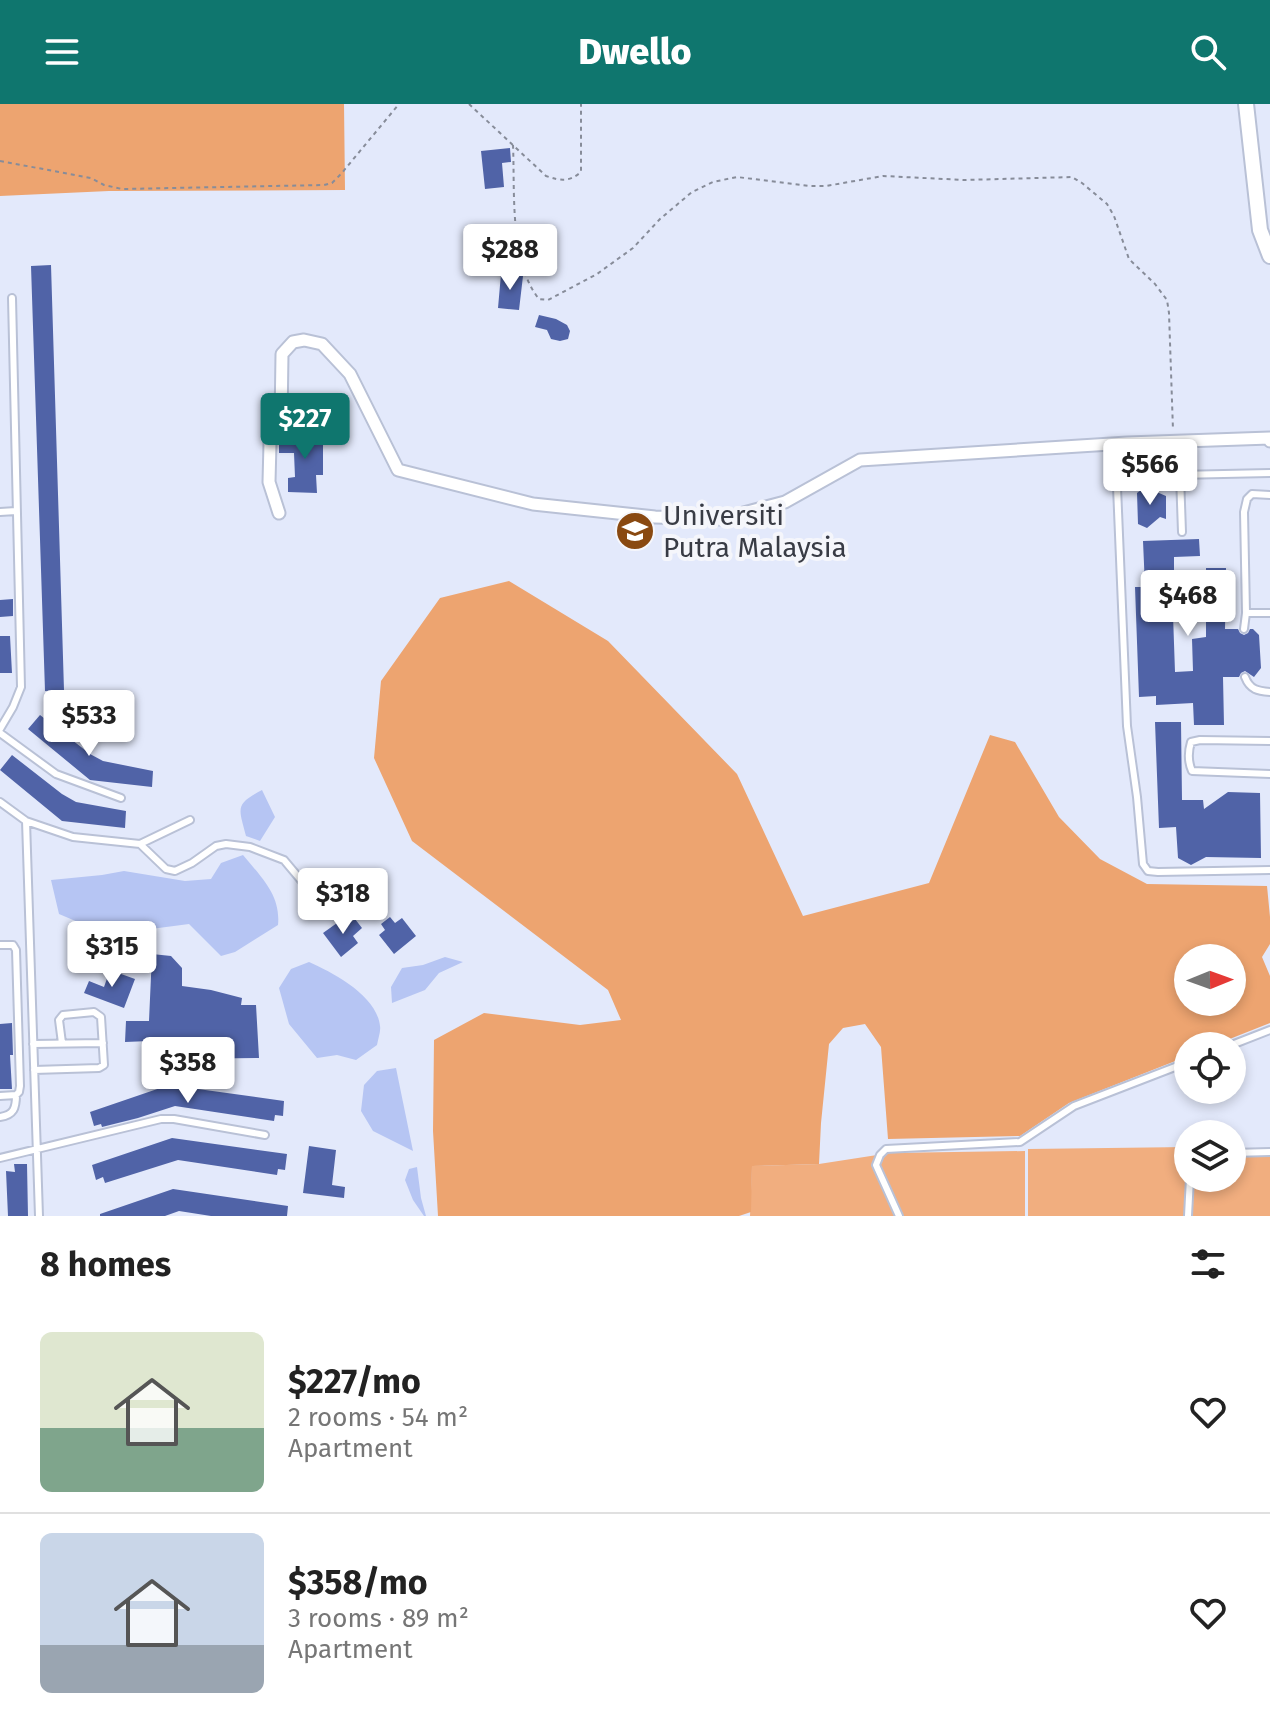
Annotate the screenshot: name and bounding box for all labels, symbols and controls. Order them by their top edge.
icon: menu [40,30,84,74]
text: Dwello [578,30,692,74]
icon: search [1186,30,1230,74]
pin: $288 [463,224,557,292]
text: $288 [481,234,539,265]
pin: $227 [258,393,352,461]
text: $227 [279,403,331,434]
pin: $566 [1103,439,1197,507]
text: $566 [1121,449,1179,480]
place label: Universiti Putra Malaysia [663,499,847,564]
school or university icon: Universiti Putra Malaysia [614,510,656,552]
pin: $468 [1141,570,1235,638]
text: $468 [1159,580,1217,611]
pin: $533 [42,690,136,758]
text: $533 [61,700,117,731]
pin: $318 [296,868,390,936]
text: $318 [316,878,370,909]
pin: $315 [65,921,159,989]
text: $315 [85,931,139,962]
north arrow [1174,944,1246,1016]
map controls [1174,944,1246,1192]
button: locate [1174,1032,1246,1104]
pin: $358 [141,1037,235,1105]
text: $358 [160,1047,216,1078]
button: layers [1174,1120,1246,1192]
icon: filters [1186,1242,1230,1286]
text: 8 homes [40,1244,171,1285]
text: $227/mo [288,1361,421,1402]
icon: home [104,1364,200,1460]
icon: heart [1186,1390,1230,1434]
text: 2 rooms · 54 m² [288,1402,468,1433]
text: Apartment [288,1433,413,1464]
text: $358/mo [288,1562,428,1603]
icon: home [104,1565,200,1661]
icon: heart [1186,1591,1230,1635]
text: 3 rooms · 89 m² [288,1603,469,1634]
text: Apartment [288,1634,413,1665]

